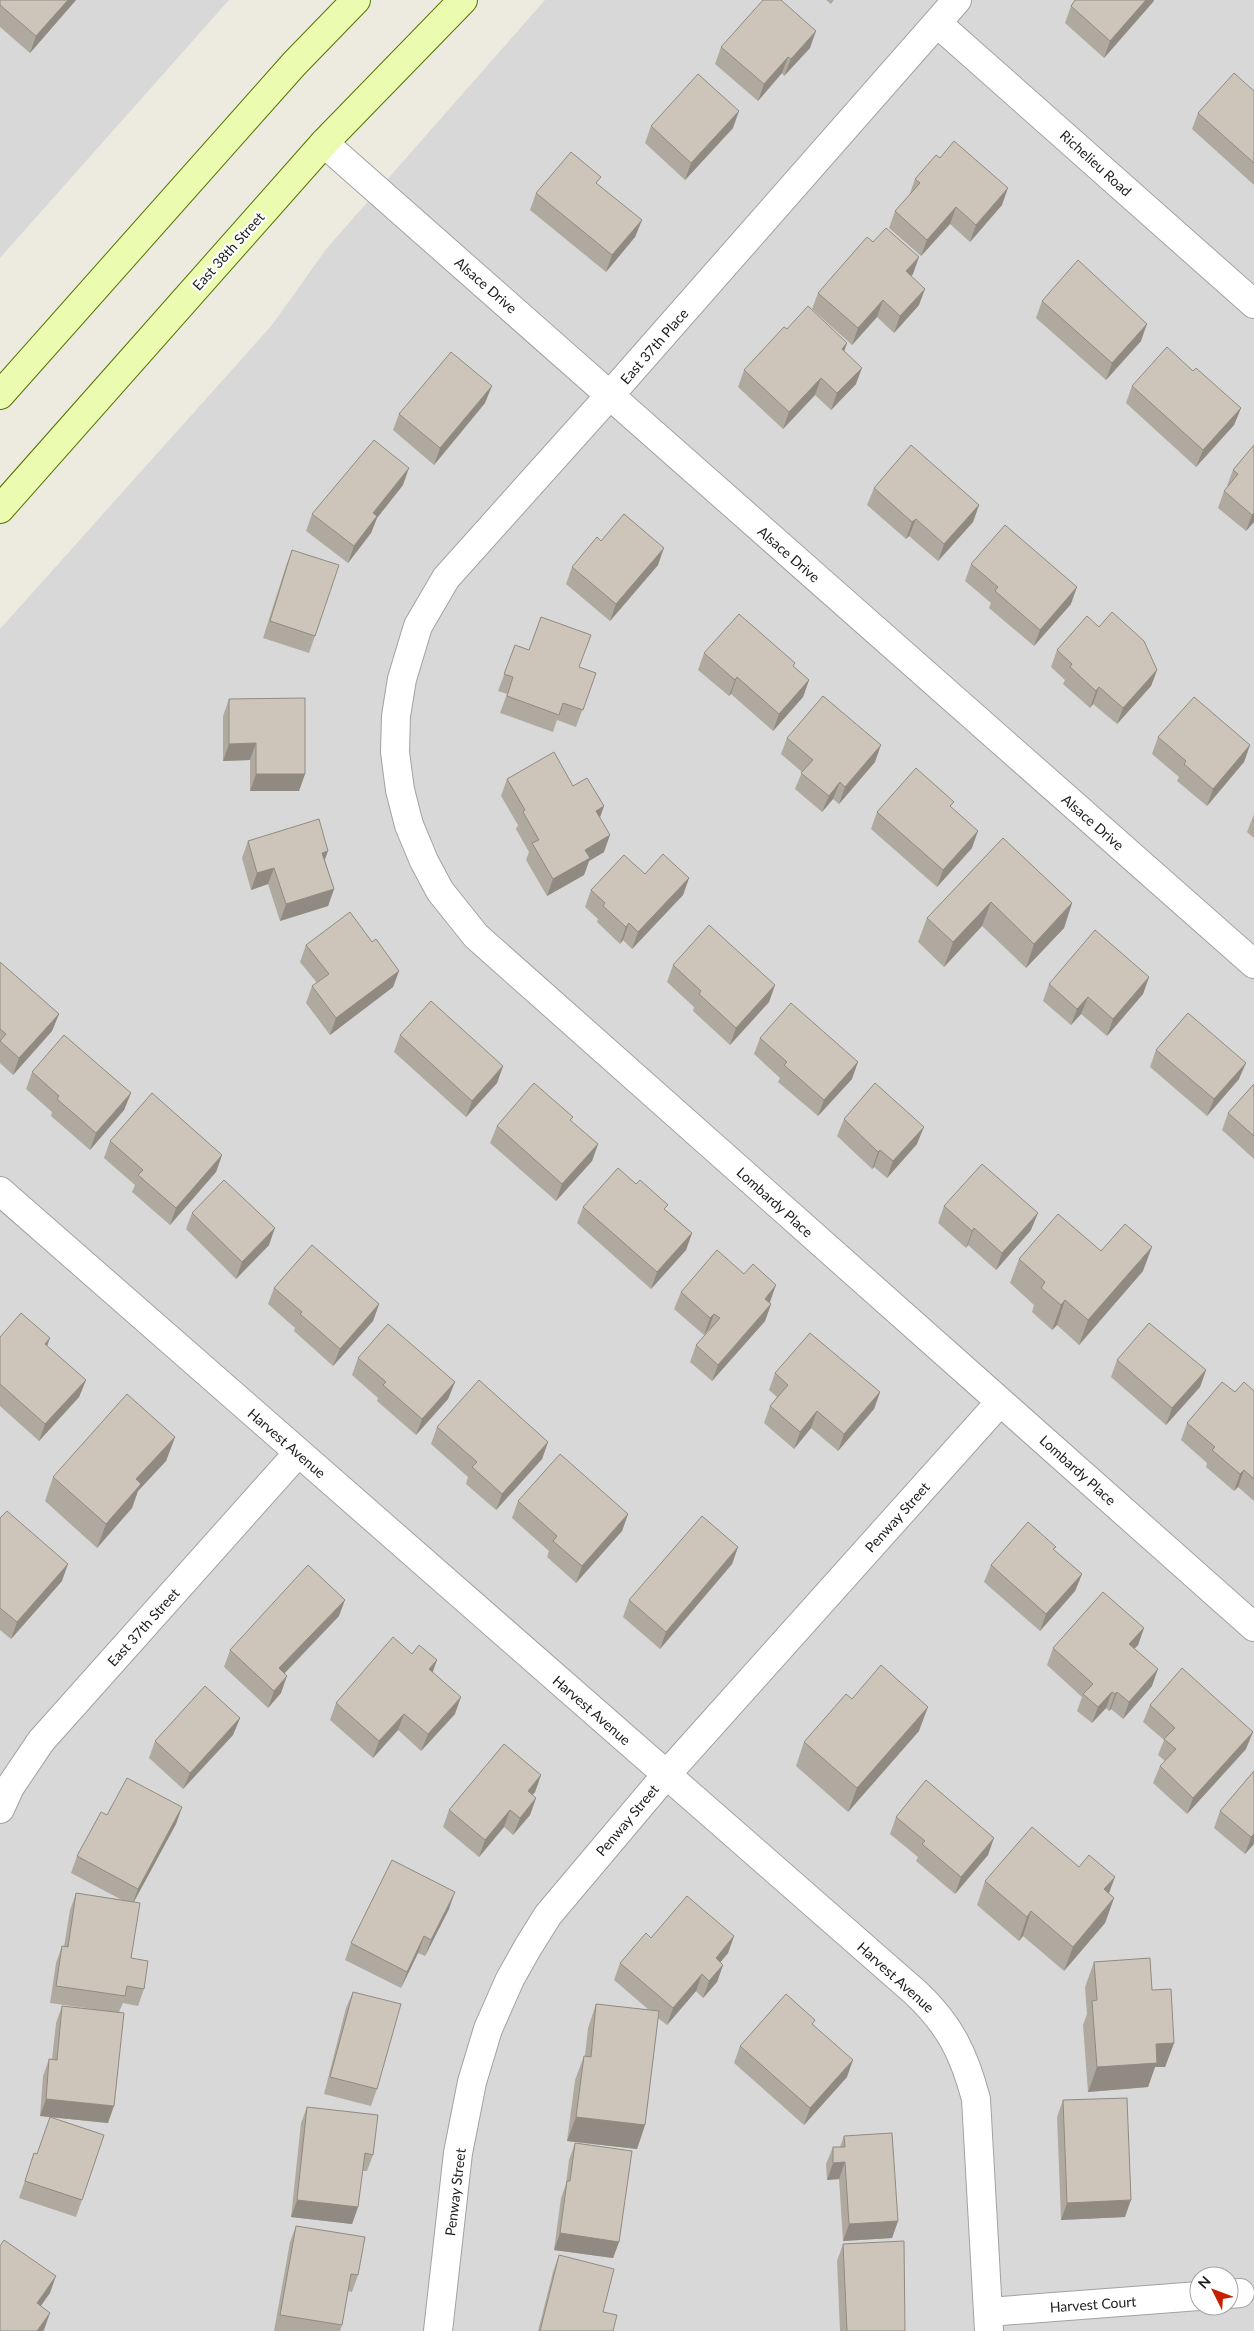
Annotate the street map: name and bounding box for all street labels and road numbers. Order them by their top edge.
street label: Richelieu Road [1057,126,1135,200]
street label: East 38th Street [189,208,267,294]
street label: Alsace Drive [451,253,521,317]
street label: East 37th Place [616,305,692,387]
street label: Alsace Drive [754,522,824,586]
street label: Alsace Drive [1058,790,1128,854]
street label: Lombardy Place [733,1163,817,1241]
street label: Harvest Avenue [245,1405,329,1481]
street label: Lombardy Place [1036,1431,1120,1509]
street label: Penway Street [861,1479,933,1555]
street label: East 37th Street [104,1584,182,1670]
street label: Harvest Avenue [550,1672,634,1748]
street label: Penway Street [592,1781,662,1859]
street label: Harvest Avenue [854,1938,938,2016]
street label: Penway Street [441,2147,469,2237]
street label: Harvest Court [1049,2292,1137,2316]

